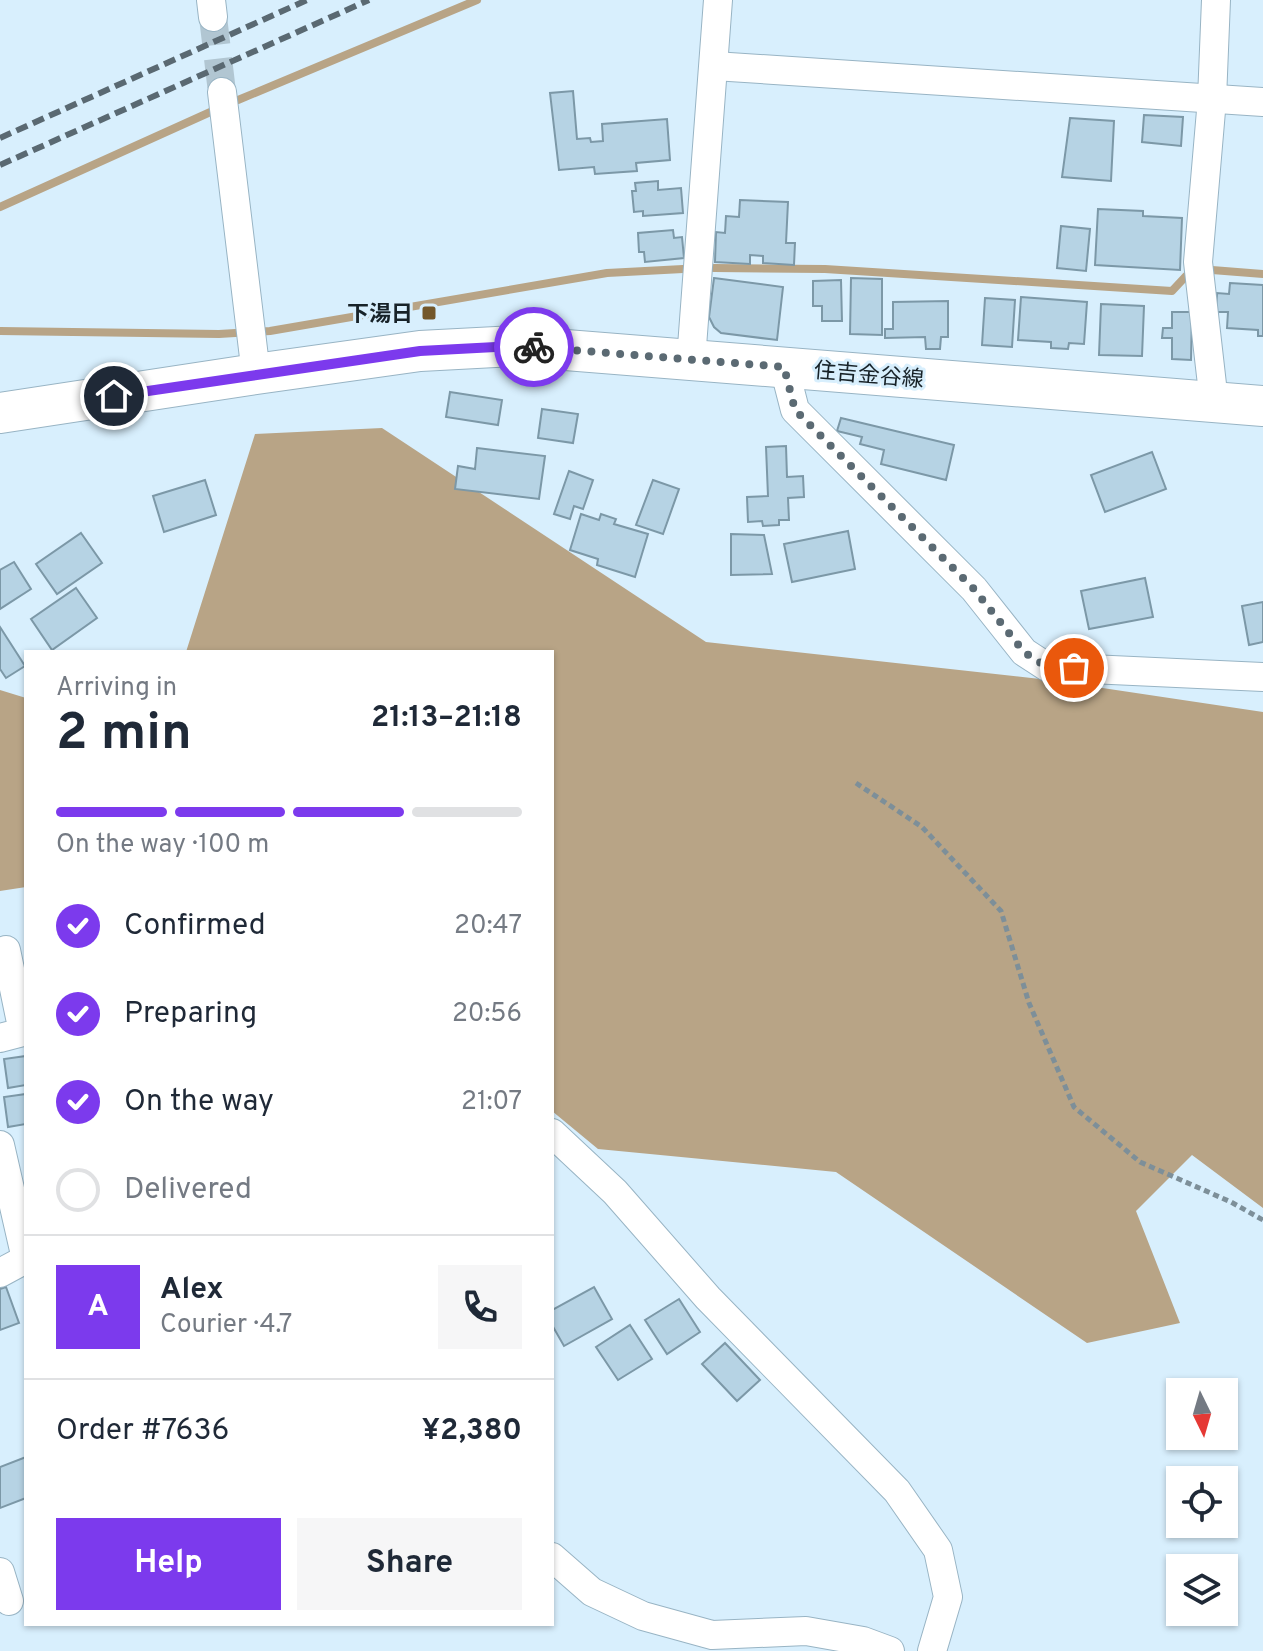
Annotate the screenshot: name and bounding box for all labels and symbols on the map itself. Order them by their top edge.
place label: 下湯日 [347,302,413,329]
marker: 下湯日 [420,304,438,322]
courier [494,307,574,387]
street label: 住吉金谷線 [813,358,925,395]
pin [80,362,148,430]
pin [1040,634,1108,702]
north arrow [1166,1378,1238,1450]

